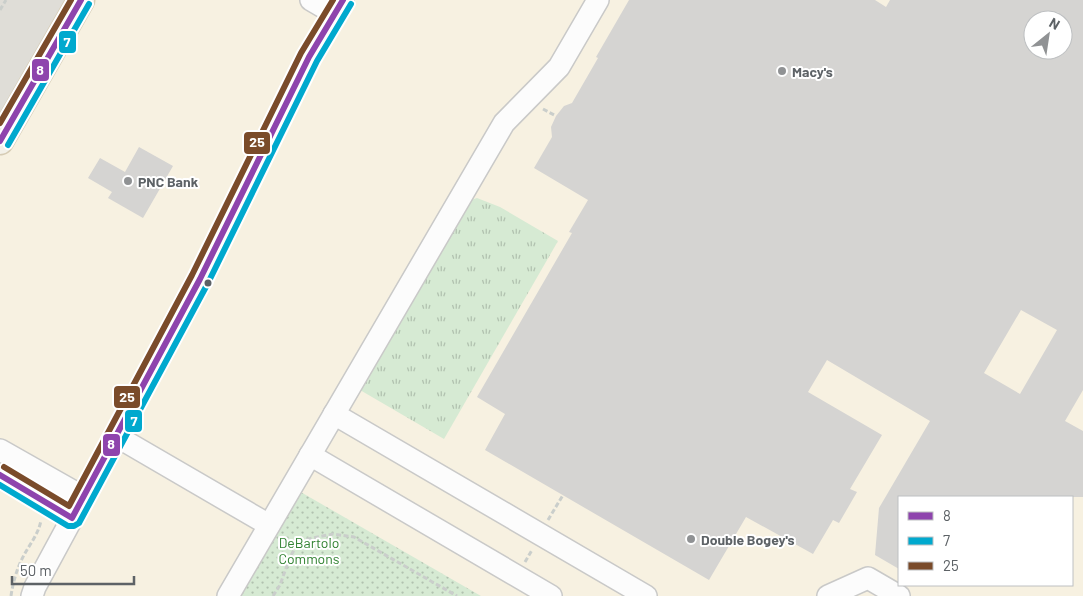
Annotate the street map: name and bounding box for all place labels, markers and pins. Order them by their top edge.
place label: Macy's [792,63,833,80]
marker: Macy's [776,65,788,77]
place label: PNC Bank [138,173,199,190]
marker: PNC Bank [122,175,134,187]
unlabelled marker [203,278,213,288]
place label: Double Bogey's [701,531,795,548]
marker: Double Bogey's [685,533,697,545]

